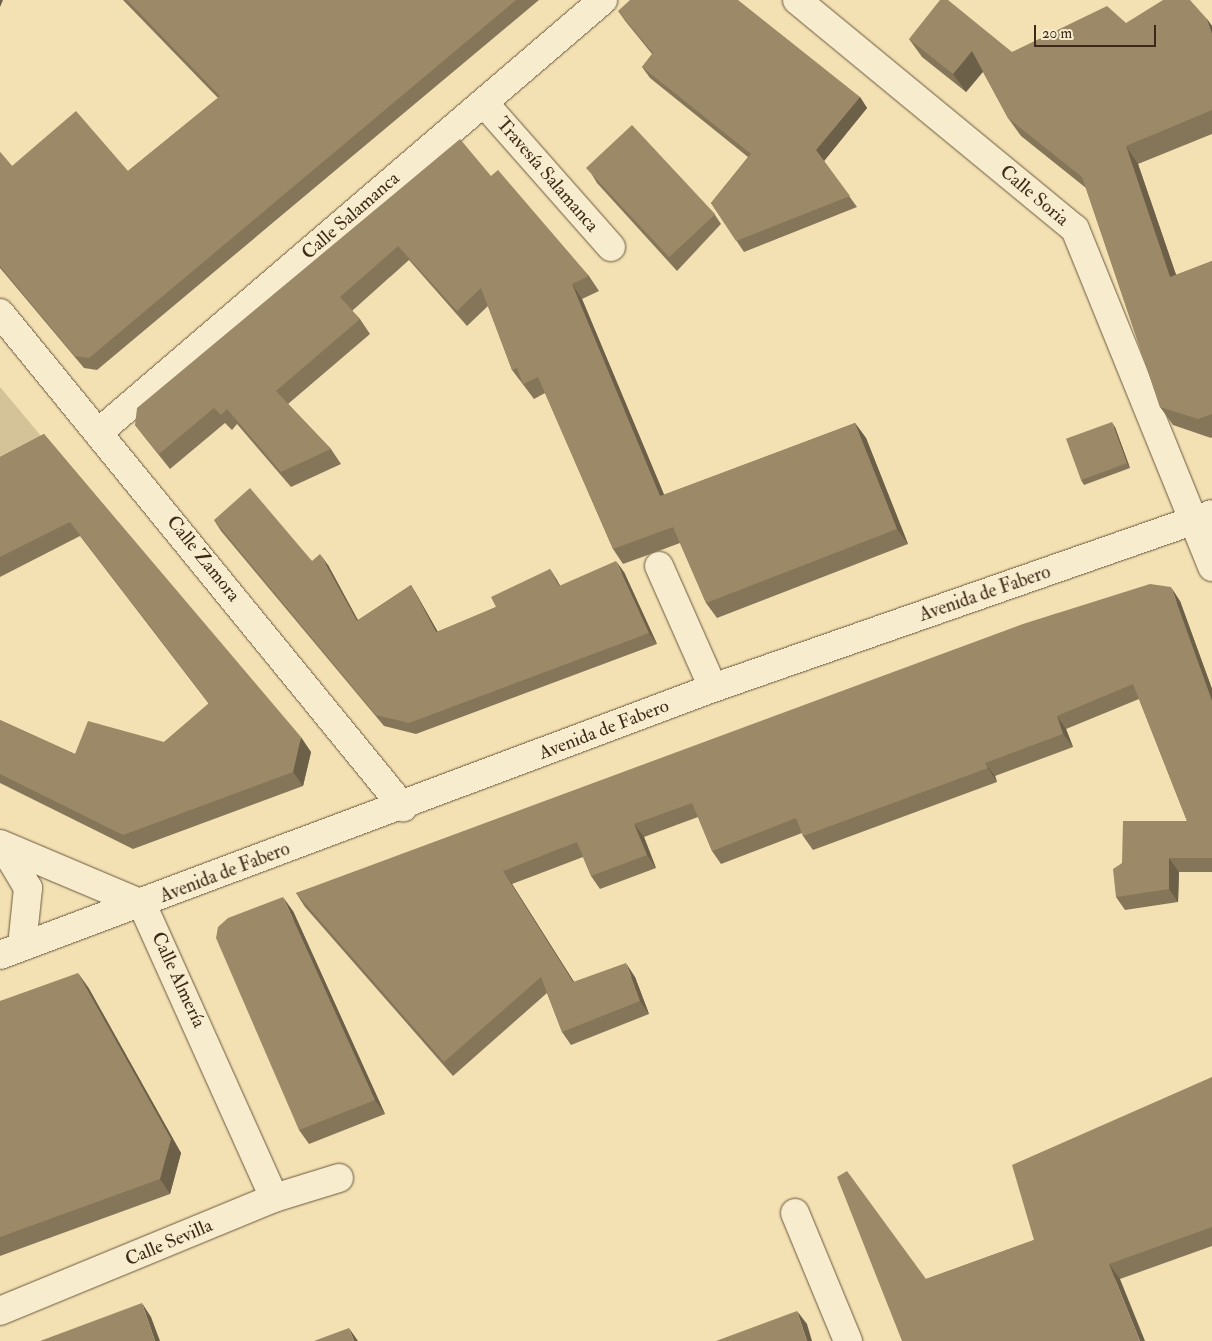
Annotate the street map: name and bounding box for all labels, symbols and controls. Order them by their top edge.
scale bar [1037,15,1160,47]
text: 20 m [1042,24,1072,43]
street label: Travesía Salamanca [491,113,603,237]
street label: Calle Soria [995,161,1073,231]
street label: Calle Salamanca [297,167,405,265]
street label: Calle Zamora [161,511,245,607]
street label: Avenida de Fabero [916,561,1054,627]
street label: Avenida de Fabero [536,695,672,765]
street label: Avenida de Fabero [157,838,293,908]
street label: Calle Almería [146,929,210,1031]
street label: Calle Sevilla [122,1214,216,1272]

